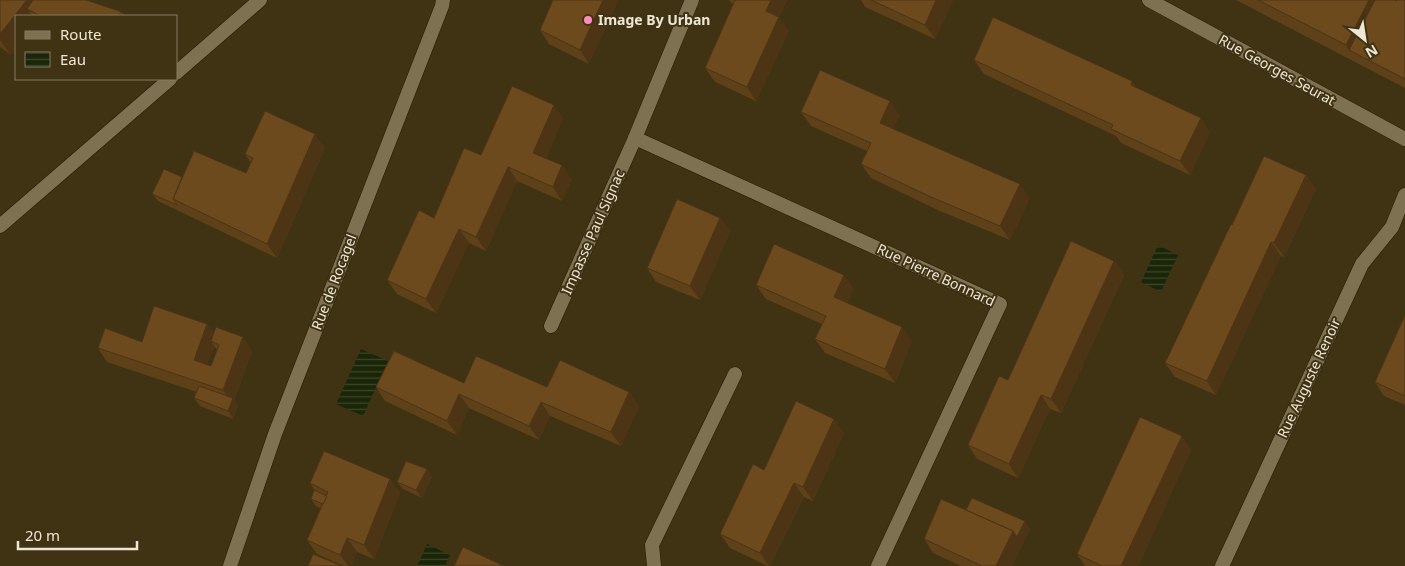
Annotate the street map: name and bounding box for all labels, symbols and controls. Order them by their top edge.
place label: Image By Urban [598,10,710,29]
marker: Image By Urban [582,14,594,26]
legend [15,15,178,80]
north arrow [1340,15,1390,65]
text: Route [60,24,102,44]
street label: Rue Georges Seurat [1216,30,1339,110]
text: N [1362,41,1381,63]
text: Eau [60,49,86,69]
street label: Impasse Paul Signac [556,166,629,297]
street label: Rue de Rocagel [307,231,360,332]
street label: Rue Pierre Bonnard [874,239,998,310]
street label: Rue Auguste Renoir [1272,315,1345,441]
scale bar [18,518,136,550]
text: 20 m [25,525,60,545]

